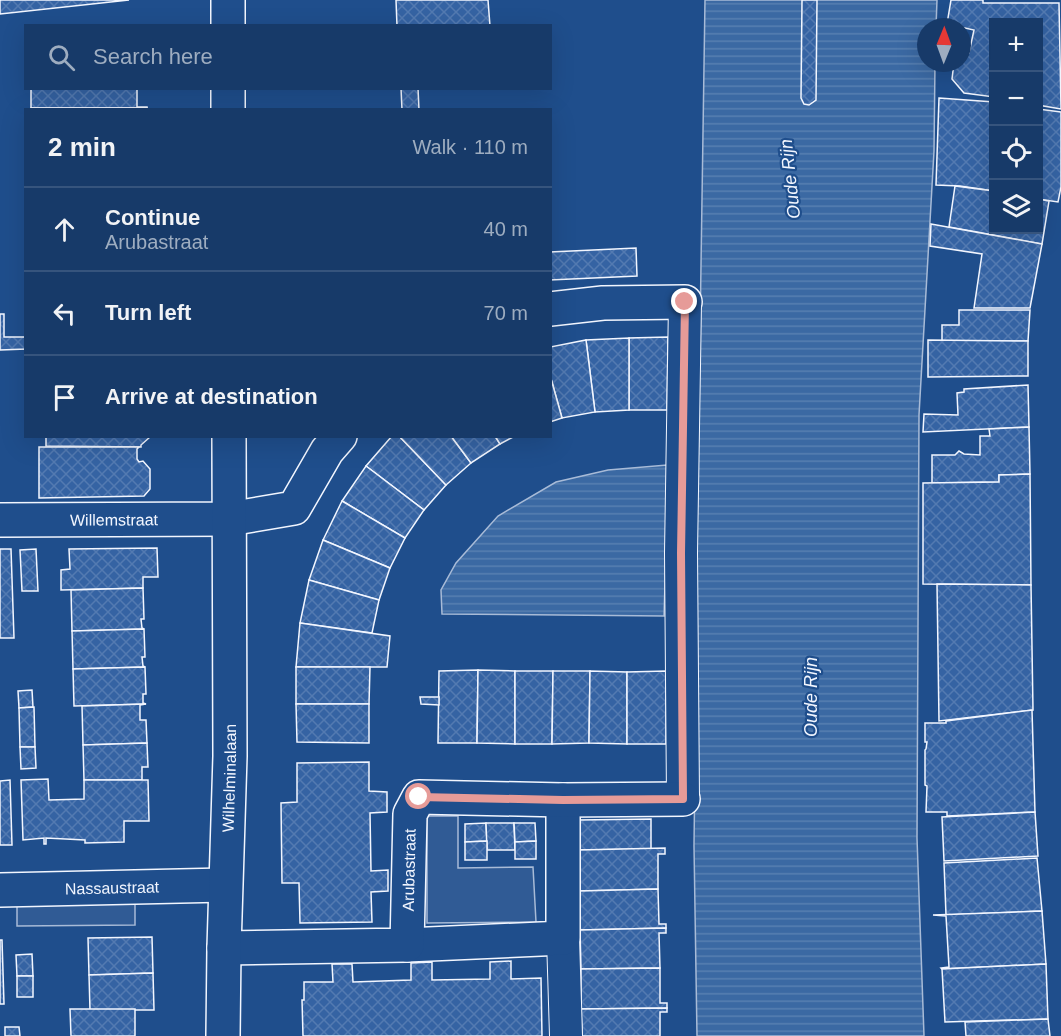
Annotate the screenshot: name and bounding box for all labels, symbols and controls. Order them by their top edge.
north arrow [917,18,971,72]
map controls [989,18,1043,234]
button: + [989,18,1043,72]
search box [24,24,552,90]
icon: search [45,41,78,74]
text: Search here [93,44,213,69]
button: − [989,72,1043,126]
button: locate [989,126,1043,180]
text: 2 min [48,132,116,162]
text: Walk · 110 m [412,136,528,158]
water label: Oude Rijn [776,138,804,220]
button: layers [989,180,1043,234]
text: Continue [105,205,200,230]
icon: ahead [48,213,81,246]
text: 40 m [484,218,528,240]
text: Arubastraat [105,231,208,253]
route end [671,288,697,314]
icon: left [48,297,81,330]
text: Turn left [105,300,191,325]
text: 70 m [484,302,528,324]
icon: arrive [48,381,81,414]
text: Arrive at destination [105,384,318,409]
street label: Willemstraat [70,511,159,528]
water label: Oude Rijn [801,657,821,737]
street label: Wilhelminalaan [219,724,239,833]
route start [405,783,431,809]
street label: Arubastraat [399,828,418,912]
street label: Nassaustraat [65,878,160,897]

